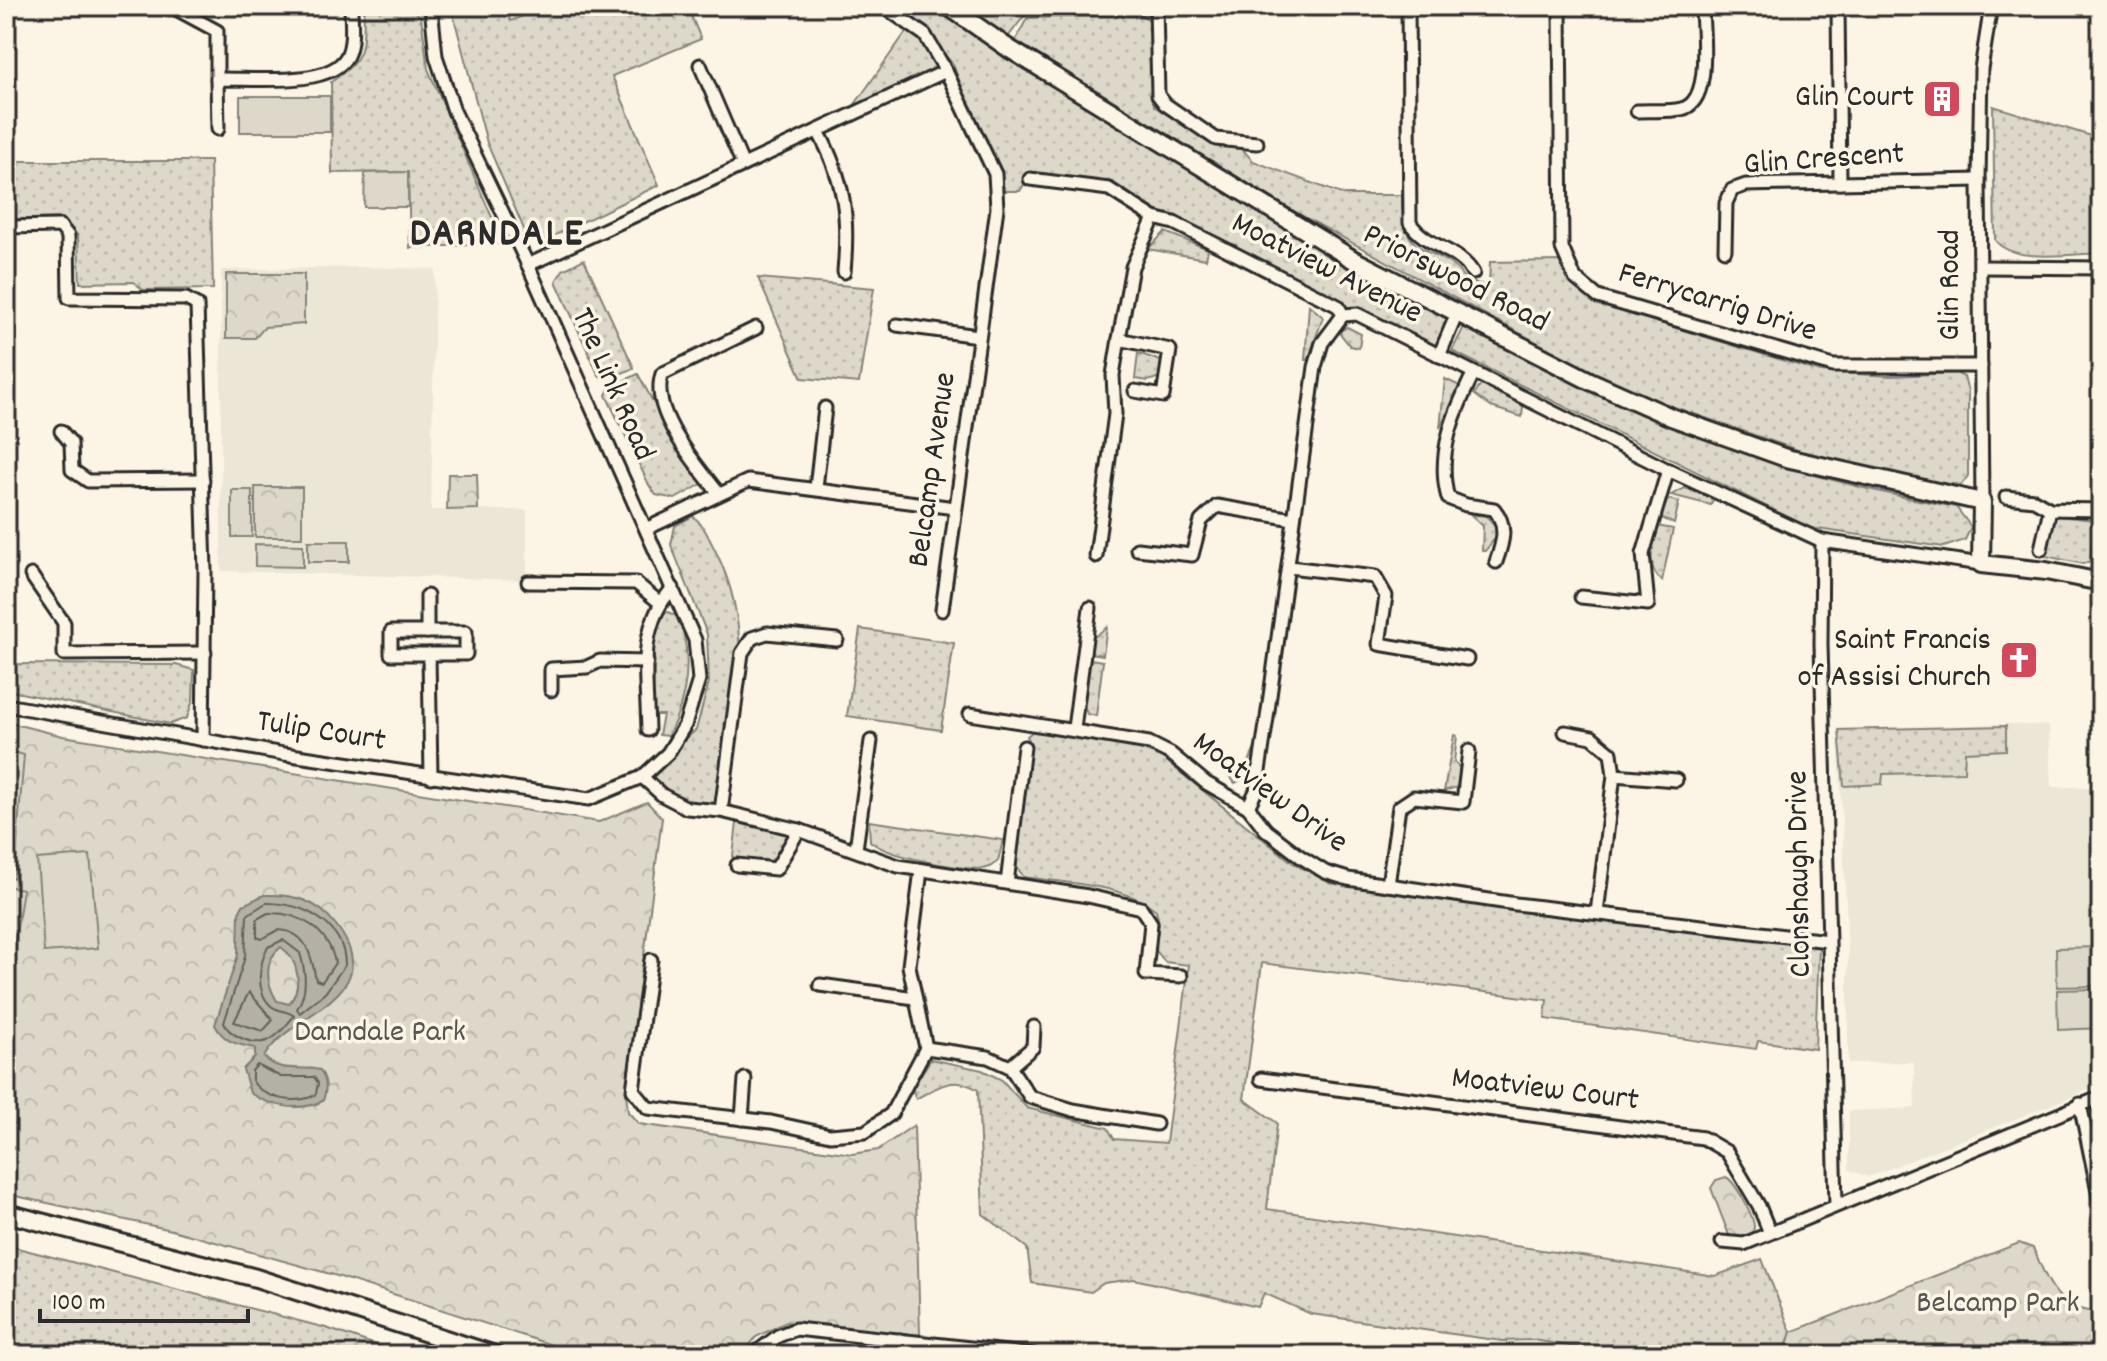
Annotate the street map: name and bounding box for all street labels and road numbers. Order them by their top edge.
street label: Glin Crescent [1742,132,1906,190]
street label: Moatview Avenue [1223,202,1429,338]
street label: Priorswood Road [1354,213,1556,347]
street label: Glin Road [1929,229,1975,341]
street label: Ferrycarrig Drive [1612,252,1822,356]
street label: The Link Road [557,301,665,469]
street label: Belcamp Avenue [898,370,970,570]
street label: Tulip Court [253,700,389,766]
street label: Moatview Drive [1182,722,1356,866]
street label: Clonshaugh Drive [1776,770,1826,978]
street label: Moatview Court [1449,1057,1642,1125]

